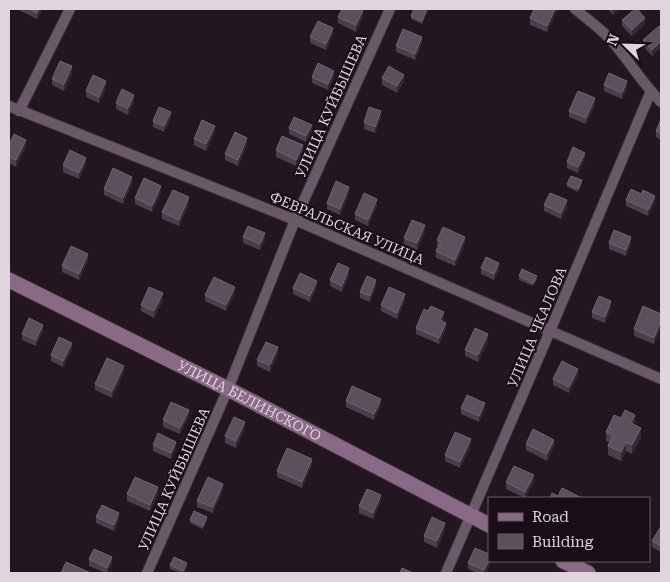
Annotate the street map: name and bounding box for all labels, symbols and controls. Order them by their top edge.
north arrow [600,20,650,70]
street label: УЛИЦА КУЙБЫШЕВА [292,32,370,180]
text: N [604,32,623,48]
street label: ФЕВРАЛЬСКАЯ УЛИЦА [268,188,427,268]
street label: УЛИЦА ЧКАЛОВА [504,264,570,390]
street label: УЛИЦА БЕЛИНСКОГО [175,357,324,444]
street label: УЛИЦА КУЙБЫШЕВА [135,405,213,553]
legend [488,497,650,562]
text: Road [532,508,569,526]
text: Building [532,533,594,551]

